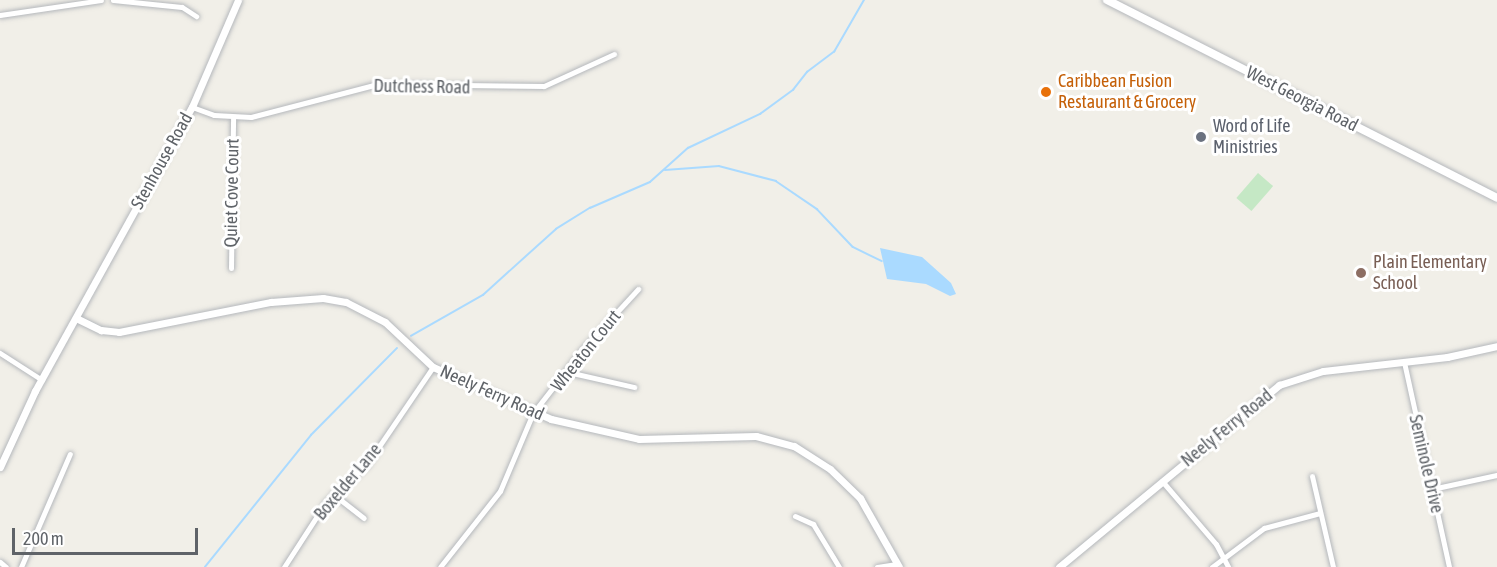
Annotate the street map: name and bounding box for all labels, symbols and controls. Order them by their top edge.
street label: West Georgia Road [1242,62,1362,136]
place label: Caribbean Fusion Restaurant & Grocery [1058,71,1196,113]
street label: Dutchess Road [373,75,471,99]
marker: Caribbean Fusion Restaurant & Grocery [1039,85,1053,99]
street label: Stenhouse Road [127,109,197,213]
place label: Word of Life Ministries [1213,116,1290,158]
marker: Word of Life Ministries [1194,130,1208,144]
street label: Quiet Cove Court [220,138,244,248]
place label: Plain Elementary School [1373,252,1487,294]
marker: Plain Elementary School [1354,266,1368,280]
street label: Wheaton Court [547,306,625,396]
street label: Neely Ferry Road [437,361,547,425]
street label: Neely Ferry Road [1177,385,1277,471]
street label: Seminole Drive [1404,413,1448,515]
street label: Boxelder Lane [310,439,386,525]
scale bar [15,516,201,554]
text: 200 m [23,528,64,549]

